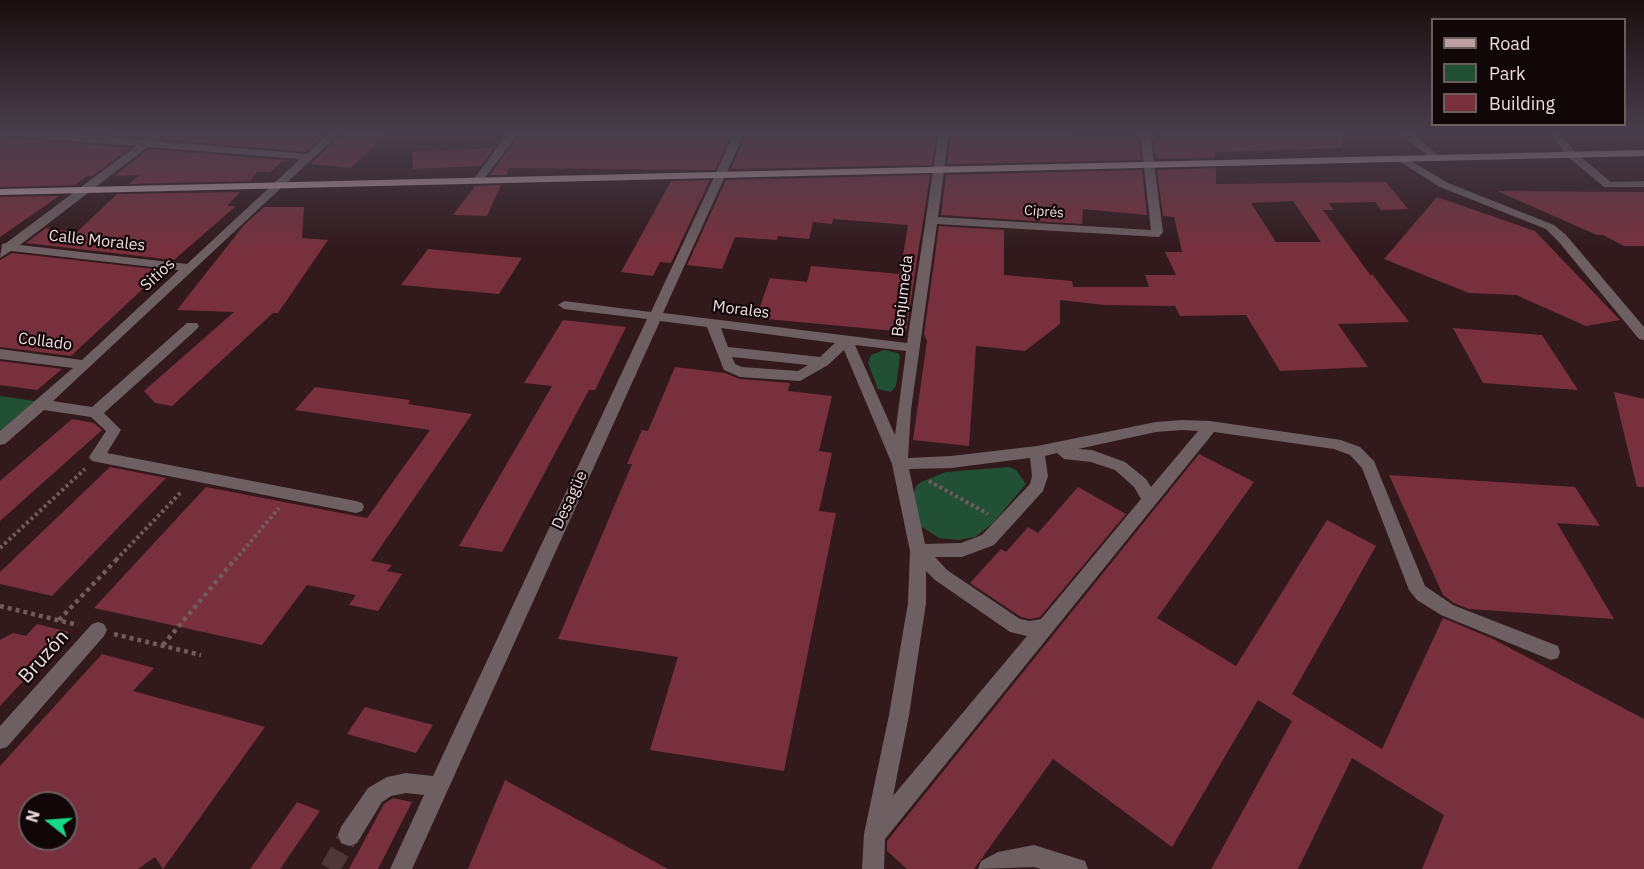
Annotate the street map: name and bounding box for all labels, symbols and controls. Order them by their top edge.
legend [1431,18,1626,126]
text: Road [1489,32,1530,55]
text: Park [1489,62,1525,85]
text: Building [1489,92,1555,115]
street label: Ciprés [1024,202,1064,222]
street label: Calle Morales [48,226,146,256]
street label: Benjumeda [888,254,918,338]
street label: Sitios [137,255,179,295]
street label: Morales [711,297,771,323]
street label: Collado [17,329,73,355]
street label: Desagüe [548,468,592,532]
street label: Bruzón [14,625,74,689]
north arrow [18,791,78,851]
text: N [21,808,44,825]

